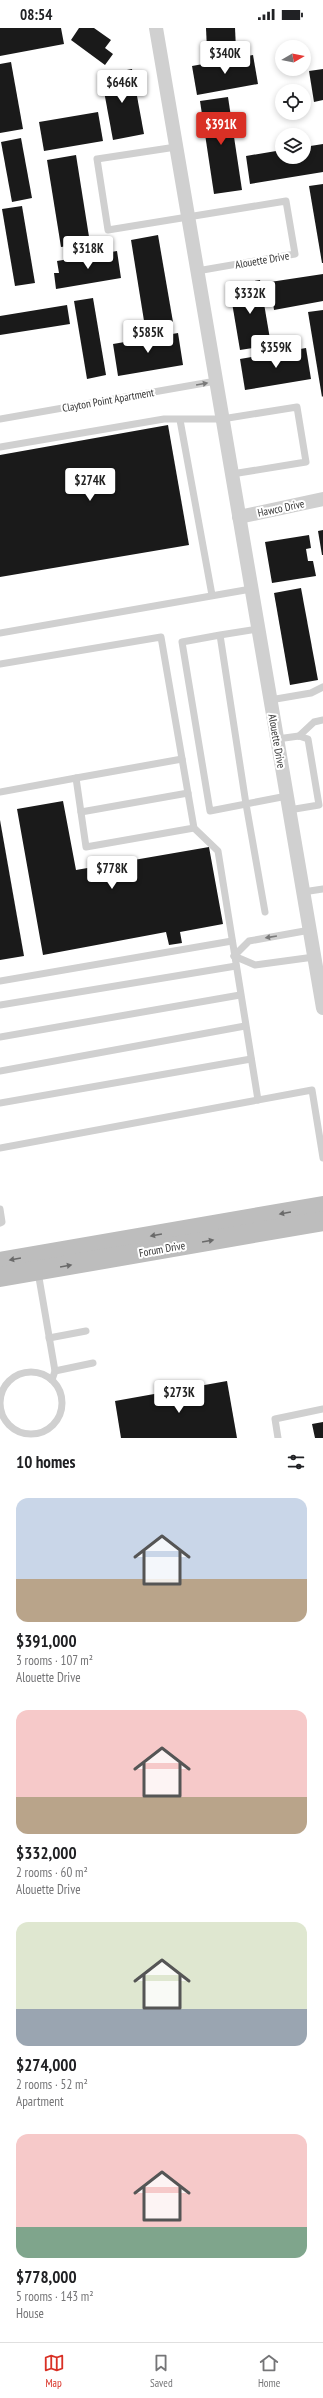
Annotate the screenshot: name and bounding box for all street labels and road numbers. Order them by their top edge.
street label: Alouette Drive [234,248,291,272]
street label: Clayton Point Apartment [61,385,155,415]
street label: Hawco Drive [256,496,306,520]
street label: Alouette Drive [265,713,289,770]
street label: Forum Drive [138,1238,187,1260]

